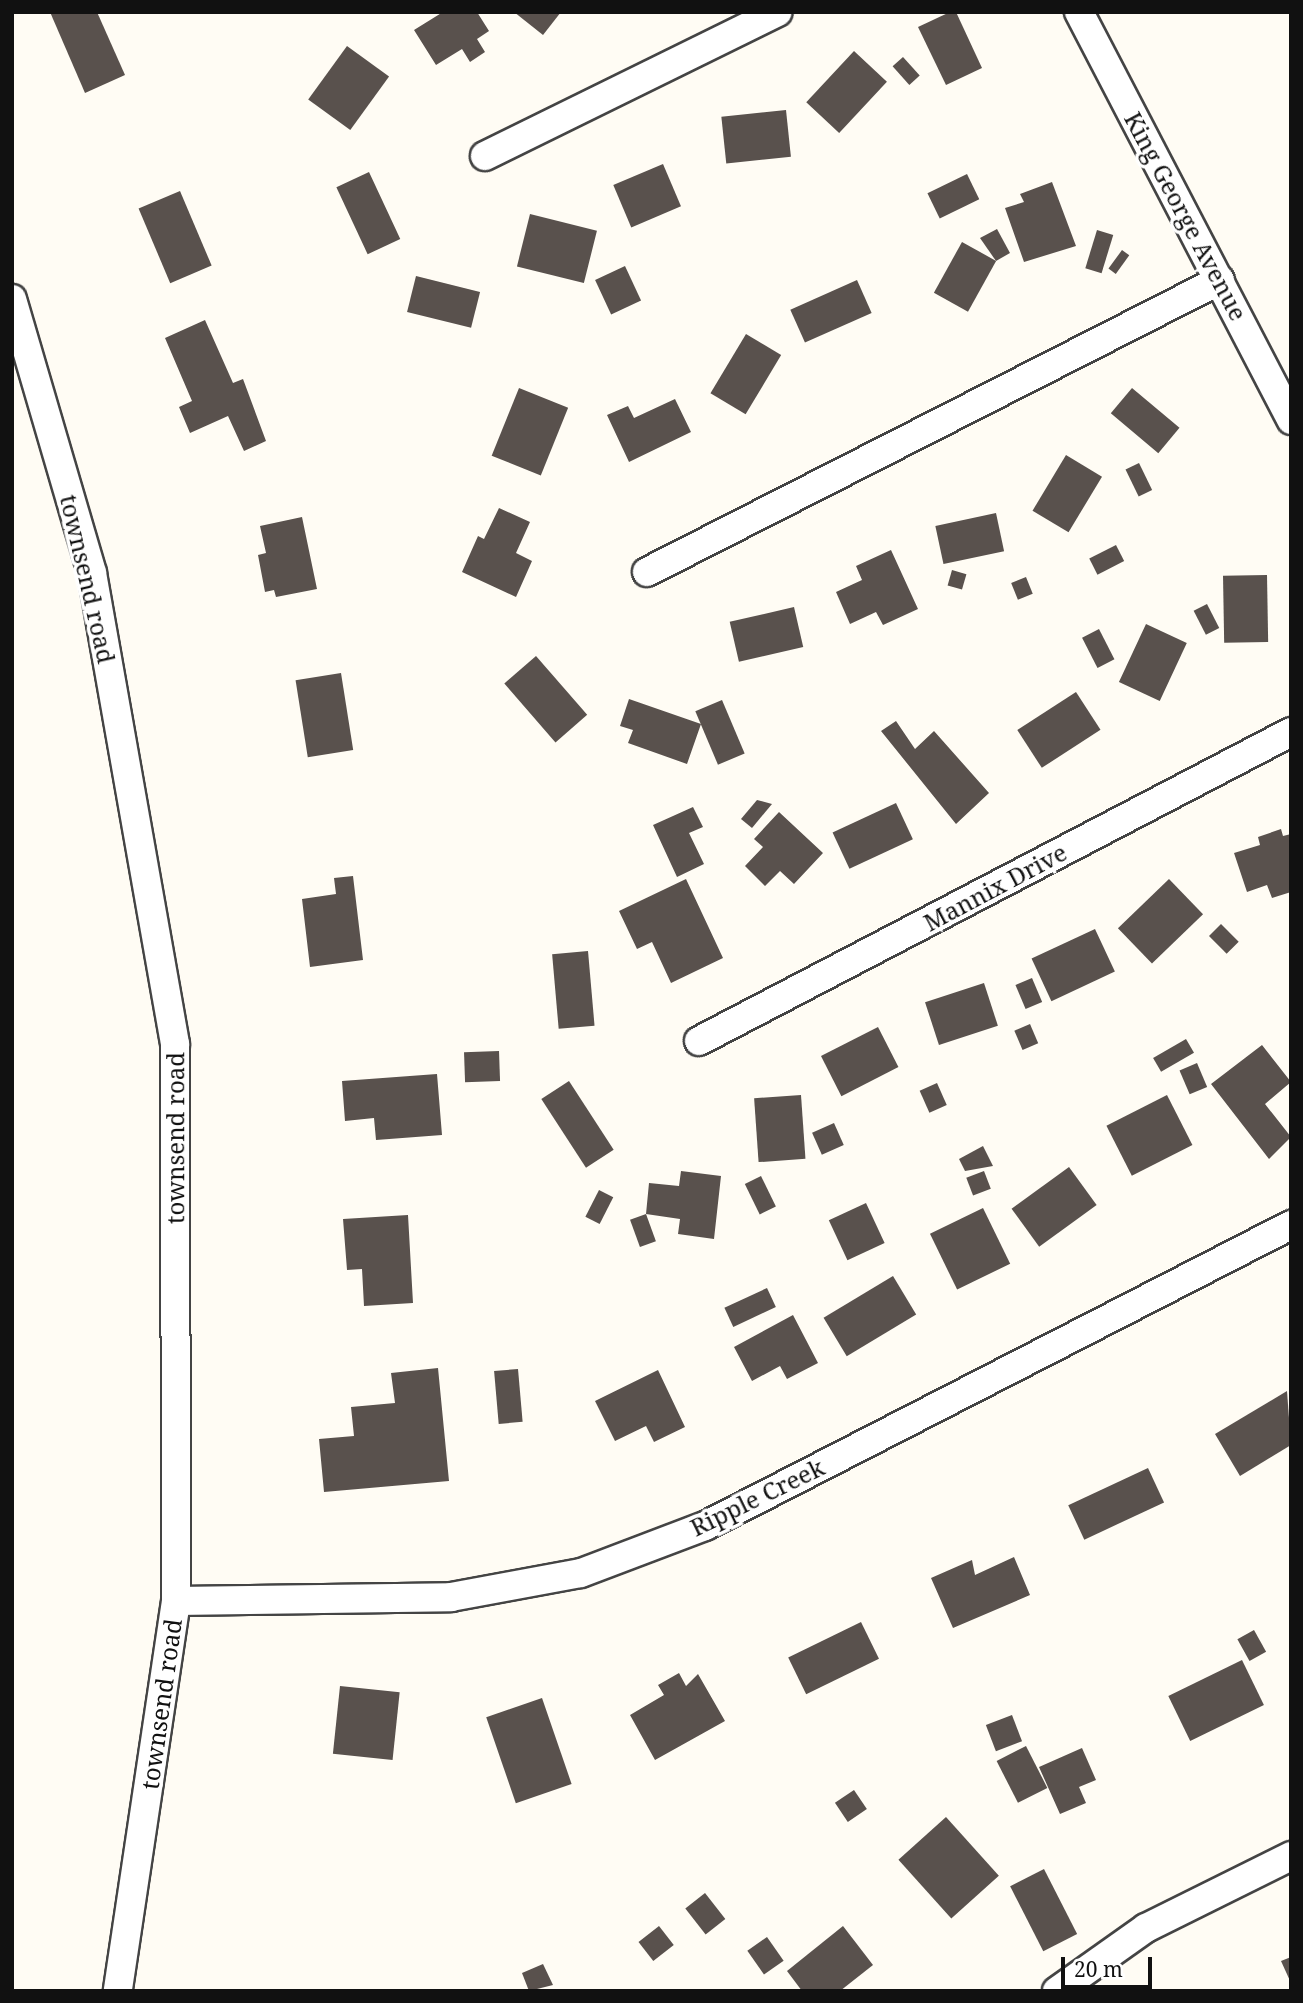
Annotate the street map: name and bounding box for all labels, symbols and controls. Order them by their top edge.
street label: King George Avenue [1119,107,1253,325]
street label: townsend road [55,492,121,666]
street label: Mannix Drive [919,837,1071,937]
street label: townsend road [161,1052,189,1224]
street label: Ripple Creek [685,1452,829,1542]
street label: townsend road [135,1617,187,1791]
scale bar [1065,1944,1156,1988]
text: 20 m [1074,1955,1123,1983]

